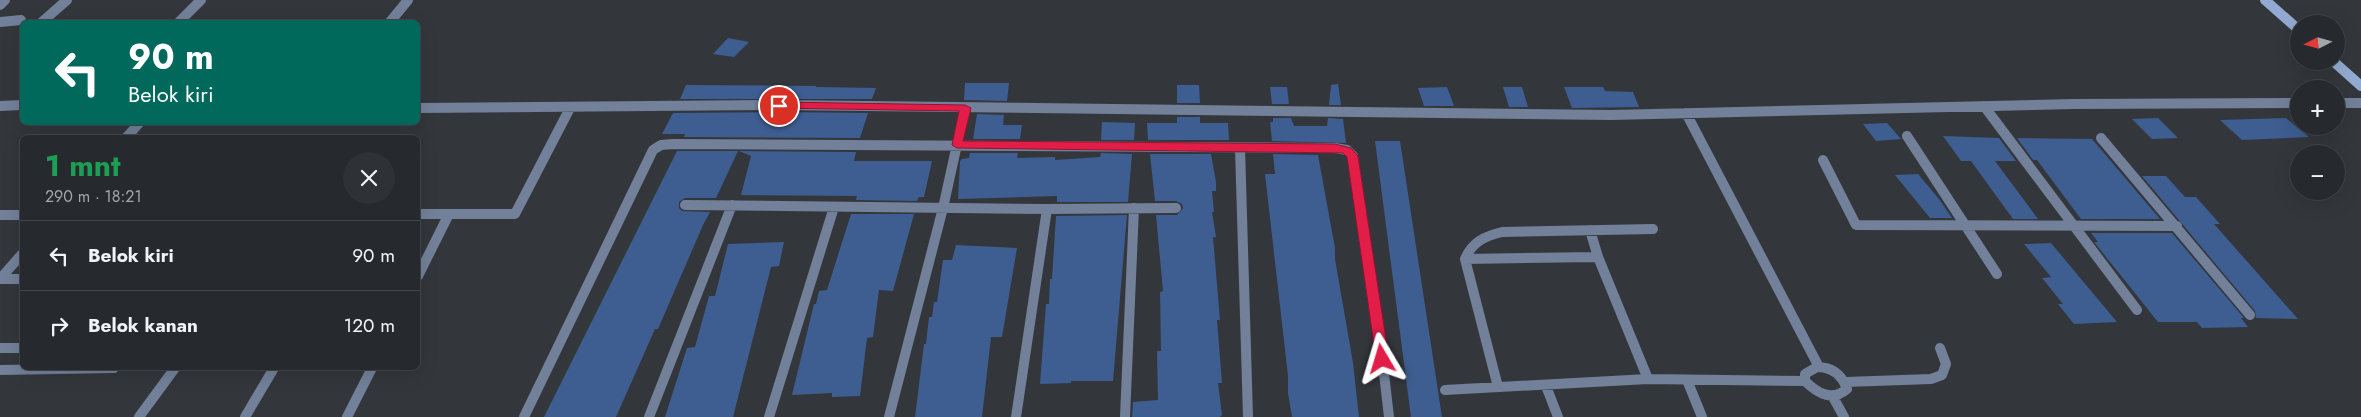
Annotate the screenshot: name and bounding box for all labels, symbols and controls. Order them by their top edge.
north arrow [2290,15,2345,70]
map controls [2290,15,2345,200]
text: 90 m [128,32,214,82]
icon: left [45,40,110,105]
text: Belok kiri [128,78,214,110]
button: + [2290,80,2345,135]
pin [758,85,800,127]
icon: arrive [765,92,793,120]
text: 1 mnt [45,144,121,187]
button: − [2290,145,2345,200]
button: close [343,152,395,204]
text: 290 m · 18:21 [45,185,142,208]
icon: left [45,242,73,270]
text: Belok kiri [88,242,174,269]
text: 90 m [352,242,395,269]
icon: right [45,312,73,340]
text: Belok kanan [88,312,198,339]
text: 120 m [344,312,395,339]
position arrow [1355,332,1407,384]

